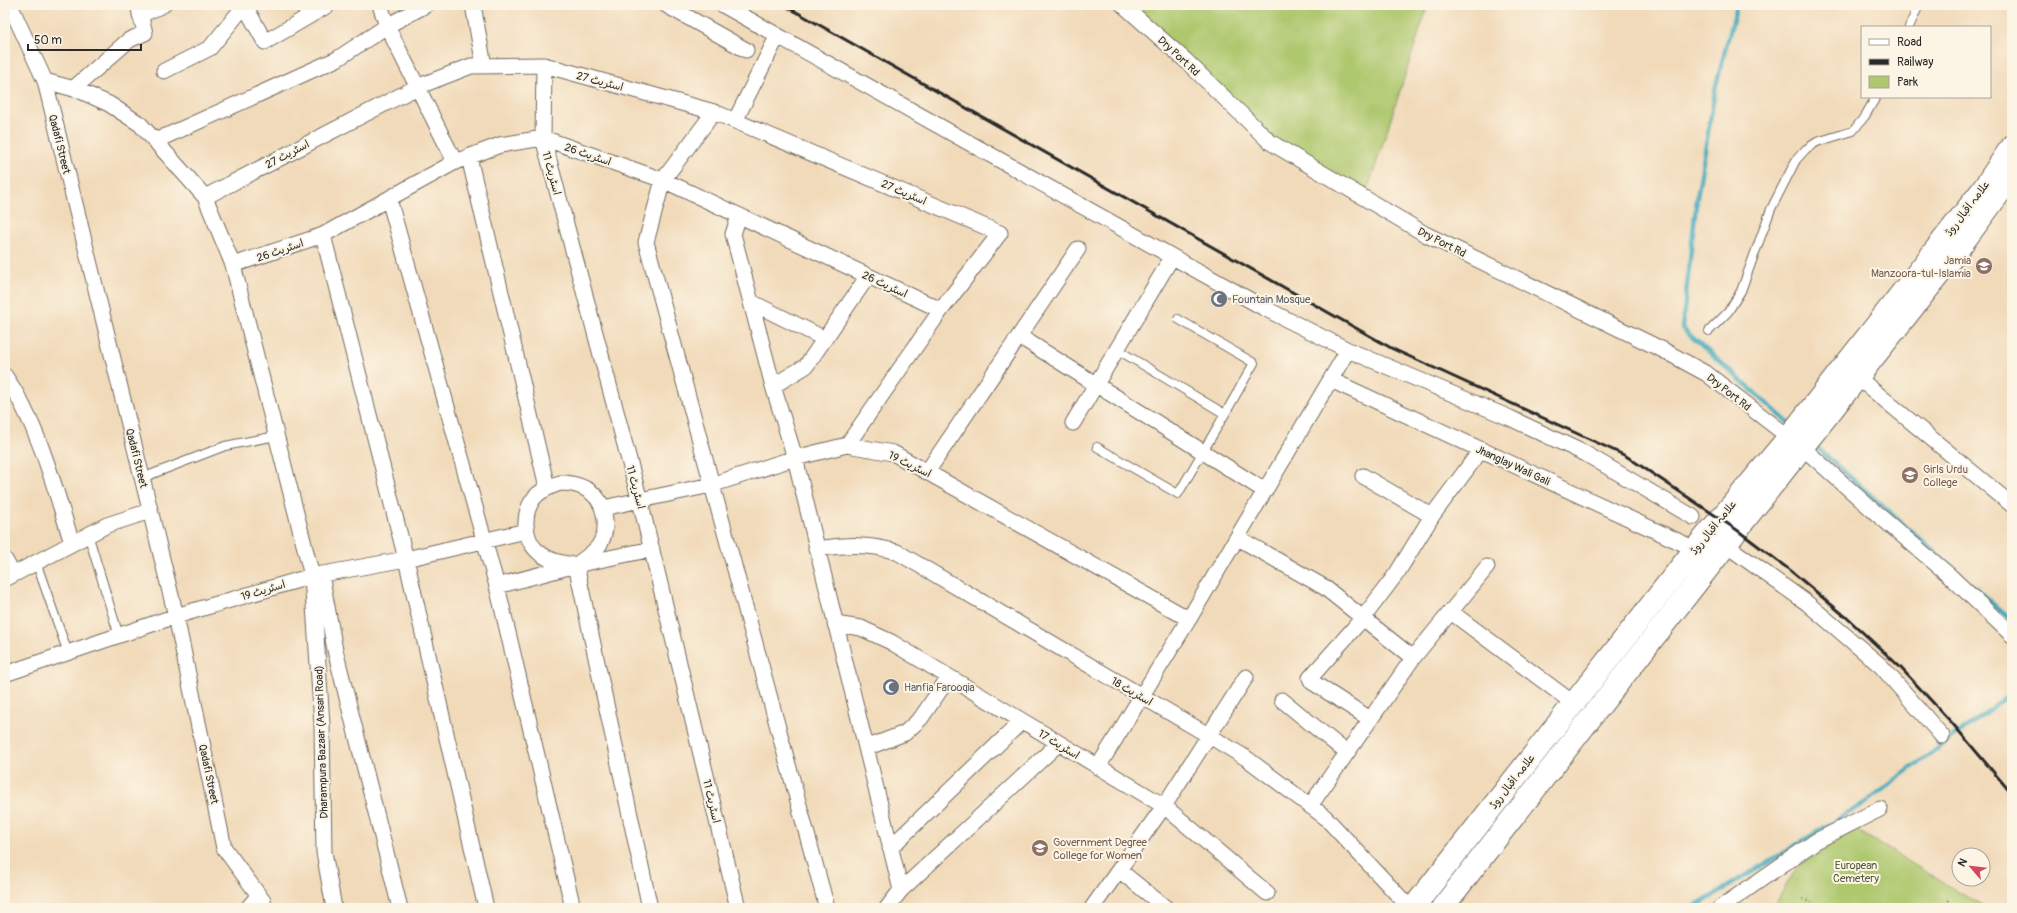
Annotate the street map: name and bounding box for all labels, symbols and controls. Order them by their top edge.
scale bar [28,26,141,52]
legend [1861,26,1991,98]
text: 50 m [34,33,62,48]
street label: Dry Port Rd [1155,34,1202,79]
text: Road [1897,35,1922,50]
text: Railway [1897,55,1933,70]
street label: اسٹریٹ 27 [575,69,625,94]
text: Park [1897,75,1918,90]
street label: Qadafi Street [46,113,73,176]
street label: اسٹریٹ 27 [263,137,311,171]
street label: اسٹریٹ 26 [563,140,613,169]
street label: اسٹریٹ 11 [539,150,564,196]
street label: اسٹریٹ 27 [879,177,928,208]
street label: علامہ اقبال روڈ [1942,178,1993,239]
street label: Dry Port Rd [1415,225,1468,260]
street label: اسٹریٹ 26 [255,236,305,265]
place label: Jamia Manzoora-tul-Islamia [1871,254,1971,280]
school or university icon: Jamia Manzoora-tul-Islamia [1974,256,1994,276]
street label: اسٹریٹ 26 [860,268,910,301]
mosque icon: Fountain Mosque [1209,289,1229,309]
place label: Fountain Mosque [1232,293,1311,306]
street label: Dry Port Rd [1704,371,1753,414]
street label: Qadafi Street [123,427,150,490]
street label: Jhanglay Wali Gali [1474,443,1552,488]
street label: اسٹریٹ 19 [886,449,933,480]
place label: Girls Urdu College [1923,463,1968,489]
street label: اسٹریٹ 11 [623,464,648,510]
school or university icon: Girls Urdu College [1900,465,1920,485]
street label: علامہ اقبال روڈ [1687,497,1740,558]
street label: اسٹریٹ 19 [239,578,287,603]
street label: Dharampura Bazaar (Ansari Road) [312,665,331,819]
street label: اسٹریٹ 18 [1109,674,1155,709]
mosque icon: Hanfia Farooqia [881,677,901,697]
place label: Hanfia Farooqia [904,681,975,694]
street label: اسٹریٹ 17 [1036,727,1082,762]
street label: Qadafi Street [196,743,221,806]
street label: علامہ اقبال روڈ [1487,751,1539,812]
street label: اسٹریٹ 11 [700,778,723,824]
place label: Government Degree College for Women [1053,836,1148,862]
school or university icon: Government Degree College for Women [1030,838,1050,858]
north arrow [1951,847,1991,887]
text: N [1955,856,1970,869]
park label: European Cemetery [1833,859,1879,885]

